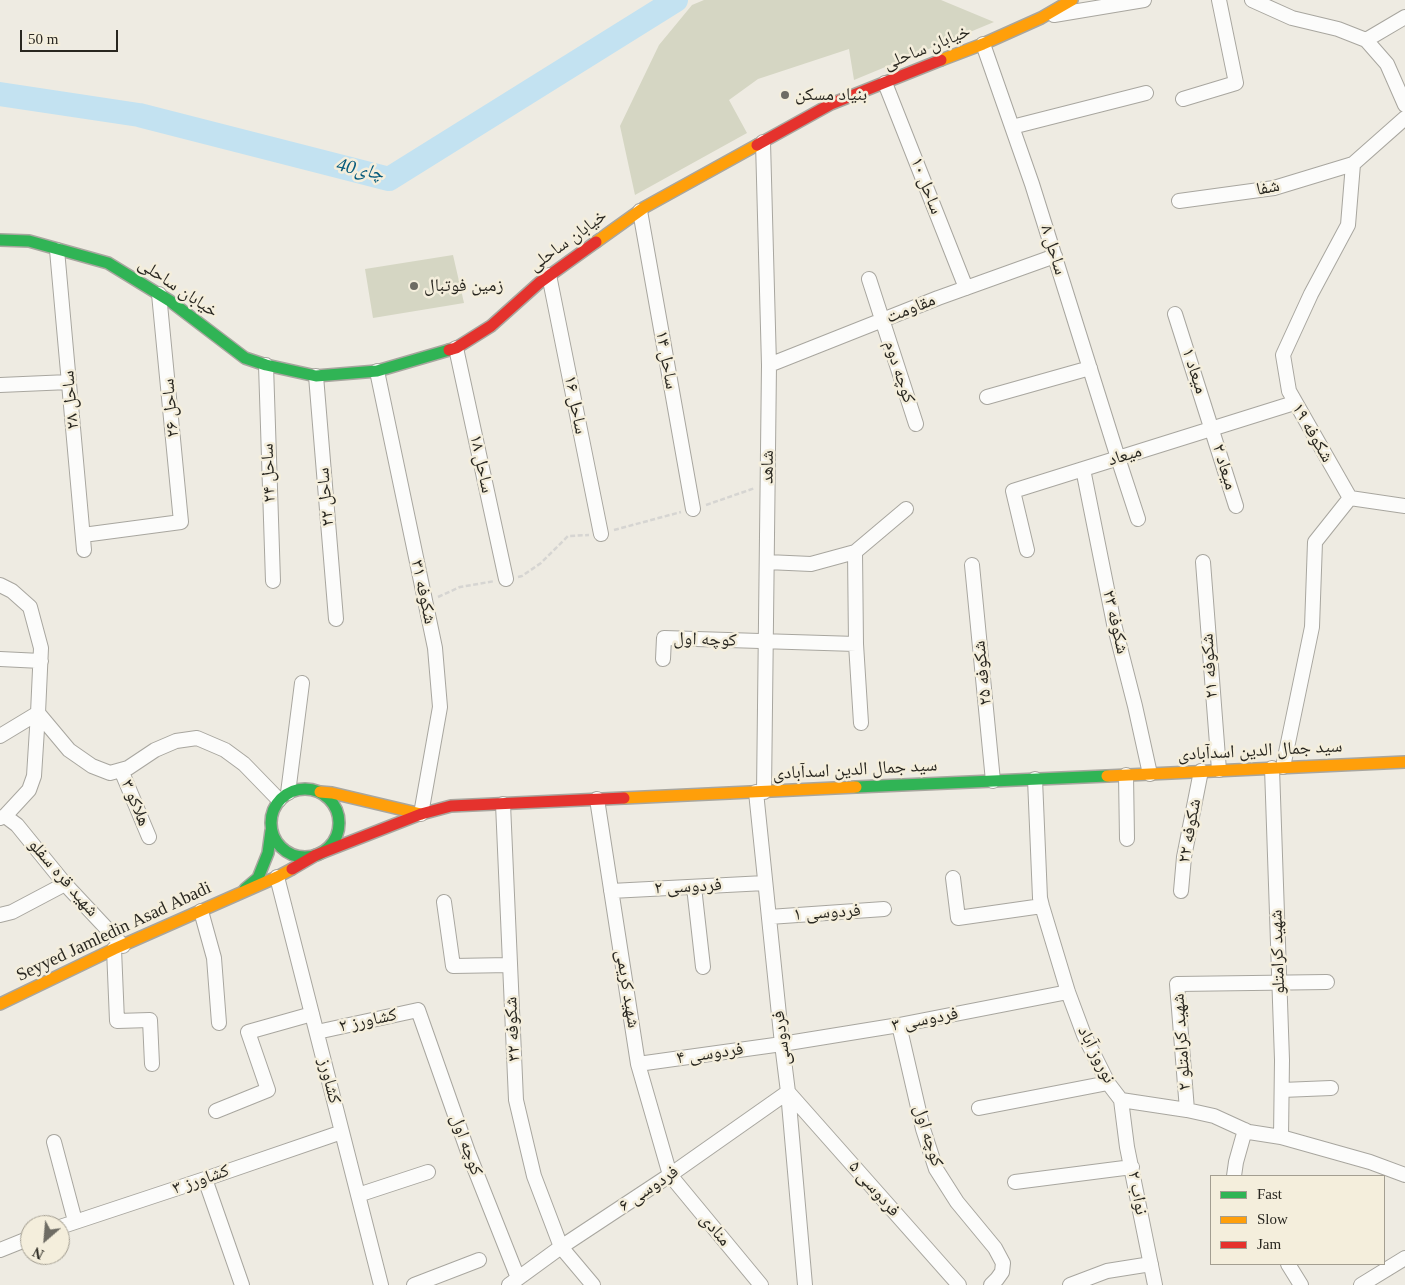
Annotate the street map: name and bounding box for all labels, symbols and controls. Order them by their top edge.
scale bar [22,20,120,52]
street label: خیابان ساحلی [880,21,974,75]
text: 50 m [28,31,58,47]
place label: بنیاد مسکن [795,84,867,106]
marker: بنیاد مسکن [779,89,791,101]
water label: 40چای [334,154,386,186]
street label: ساحل ۱۰ [905,155,947,217]
street label: شفا [1254,175,1282,201]
street label: خیابان ساحلی [525,205,611,277]
street label: ساحل ۸ [1035,222,1071,278]
street label: خیابان ساحلی [134,253,222,323]
place label: زمین فوتبال [424,275,503,297]
marker: زمین فوتبال [408,280,420,292]
street label: مقاومت [883,289,939,329]
street label: ساحل ۱۴ [650,329,682,391]
street label: کوچه دوم [879,338,919,406]
street label: میعاد ۱ [1177,345,1211,397]
street label: ساحل ۲۸ [58,370,84,430]
street label: ساحل ۱۶ [559,374,591,436]
street label: ساحل ۲۶ [158,378,184,438]
street label: شکوفه ۱۹ [1286,400,1338,466]
street label: ساحل ۱۸ [464,433,498,495]
street label: میعاد [1106,441,1144,471]
street label: میعاد ۲ [1207,441,1241,493]
street label: ساحل ۲۴ [257,443,281,503]
street label: شاهد [757,450,779,484]
street label: ساحل ۲۲ [313,467,339,527]
street label: شکوفه ۳۱ [406,558,440,626]
street label: شکوفه ۲۳ [1097,588,1133,656]
street label: کوچه اول [673,628,737,652]
street label: شکوفه ۲۱ [1197,633,1223,699]
street label: شکوفه ۲۵ [969,640,997,706]
street label: سید جمال الدین اسدآبادی [1177,736,1343,766]
street label: سید جمال الدین اسدآبادی [772,755,938,785]
street label: هلاکو ۳ [116,776,154,830]
street label: شکوفه ۲۲ [1174,797,1206,865]
street label: شهید قره سفلو [23,834,103,922]
street label: فردوسی ۲ [654,874,722,900]
street label: Seyyed Jamledin Asad Abadi [13,877,215,987]
street label: فردوسی ۱ [793,900,861,926]
street label: شهید کرامتلو [1266,909,1290,995]
street label: شهید کریمی [610,948,644,1030]
street label: شهید کرامتلو ۲ [1168,993,1196,1091]
street label: شکوفه ۳۲ [501,996,525,1062]
street label: فردوسی ۳ [890,1003,960,1037]
street label: کشاورز ۲ [337,1004,399,1038]
street label: فردوسی [768,1009,796,1067]
street label: نوروز آباد [1072,1023,1120,1087]
street label: فردوسی ۴ [675,1039,745,1069]
street label: کشاورز [313,1056,345,1106]
street label: کوچه اول [908,1103,948,1169]
street label: کوچه اول [445,1112,487,1178]
street label: فردوسی ۵ [844,1156,904,1222]
street label: کشاورز ۳ [170,1160,232,1200]
street label: فردوسی ۶ [615,1161,683,1217]
street label: نواب ۲ [1122,1169,1152,1217]
legend [1210,1175,1385,1265]
text: Fast [1257,1186,1282,1202]
street label: منادی [695,1209,735,1251]
text: Slow [1257,1211,1288,1227]
north arrow [20,1215,70,1265]
text: Jam [1257,1236,1281,1252]
text: N [31,1244,46,1262]

